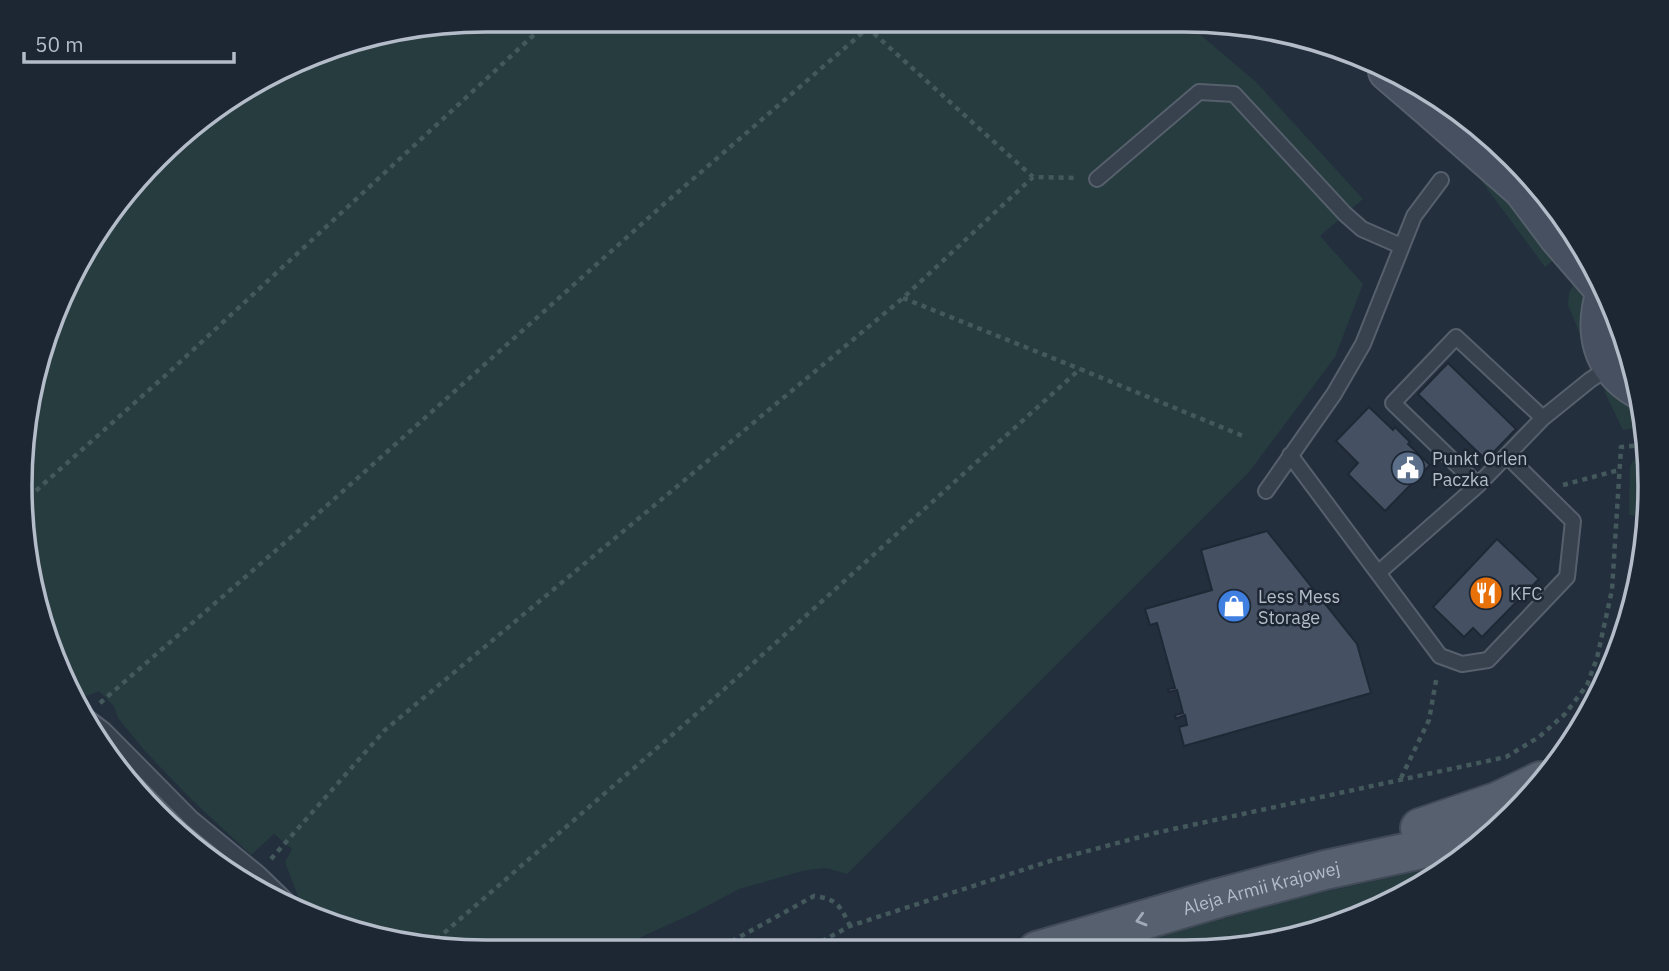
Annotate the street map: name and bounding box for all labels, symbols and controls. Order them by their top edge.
scale bar [24,21,234,65]
text: 50 m [35,30,84,58]
place label: Punkt Orlen Paczka [1432,447,1528,491]
public building icon: Punkt Orlen Paczka [1389,449,1427,487]
restaurant icon: KFC [1467,574,1505,612]
place label: KFC [1510,582,1542,605]
place label: Less Mess Storage [1258,585,1340,629]
shop icon: Less Mess Storage [1215,587,1253,625]
street label: Aleja Armii Krajowej [1180,856,1342,920]
one-way arrow [1135,912,1147,926]

